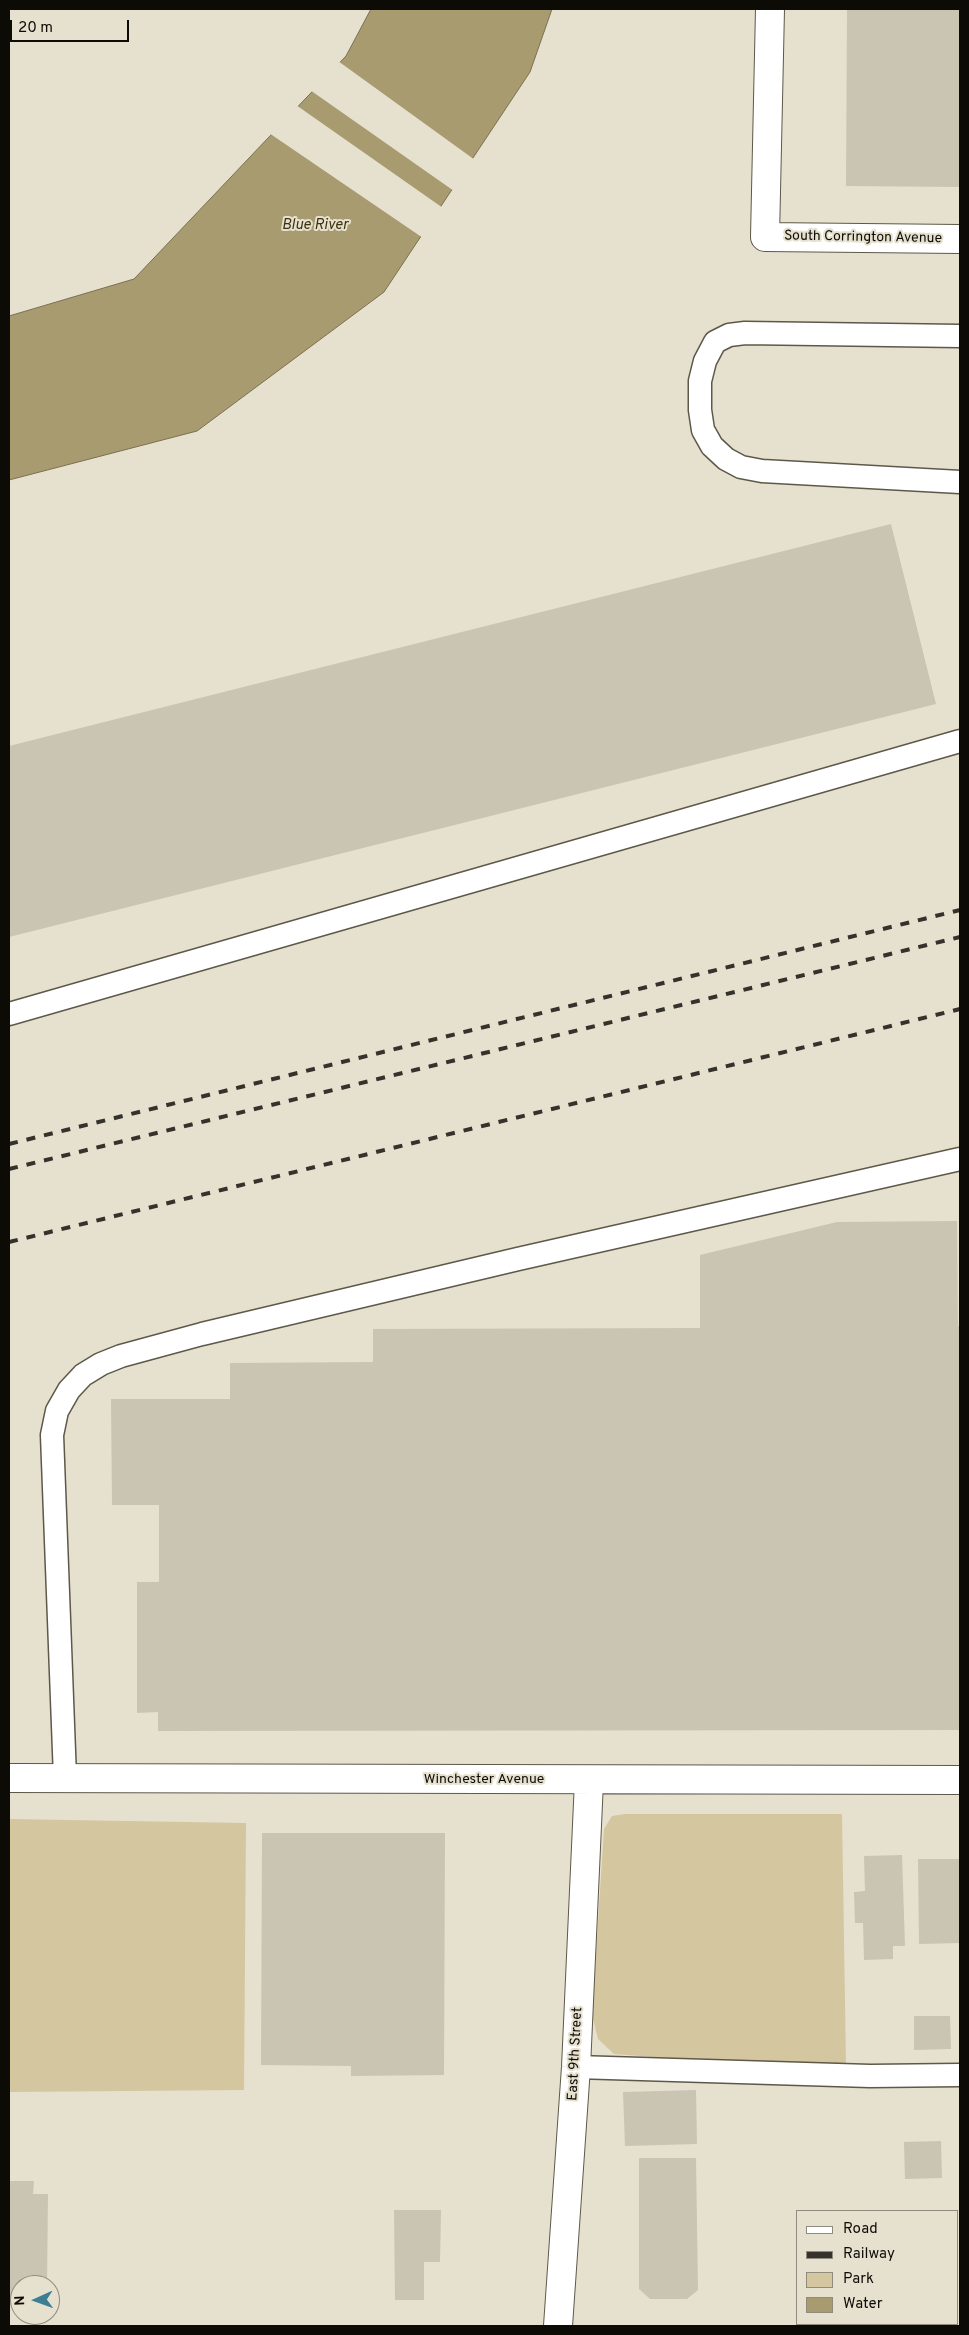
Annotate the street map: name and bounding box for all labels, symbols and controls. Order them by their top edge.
scale bar [12,10,131,42]
text: 20 m [18,19,53,38]
water label: Blue River [282,217,348,235]
street label: South Corrington Avenue [784,228,942,248]
street label: Winchester Avenue [424,1772,544,1788]
street label: East 9th Street [565,2007,587,2101]
legend [796,2210,959,2325]
text: Road [843,2220,878,2239]
text: Railway [843,2245,895,2264]
text: Park [843,2270,874,2289]
north arrow [10,2275,60,2325]
text: N [12,2295,29,2306]
text: Water [843,2295,882,2314]

